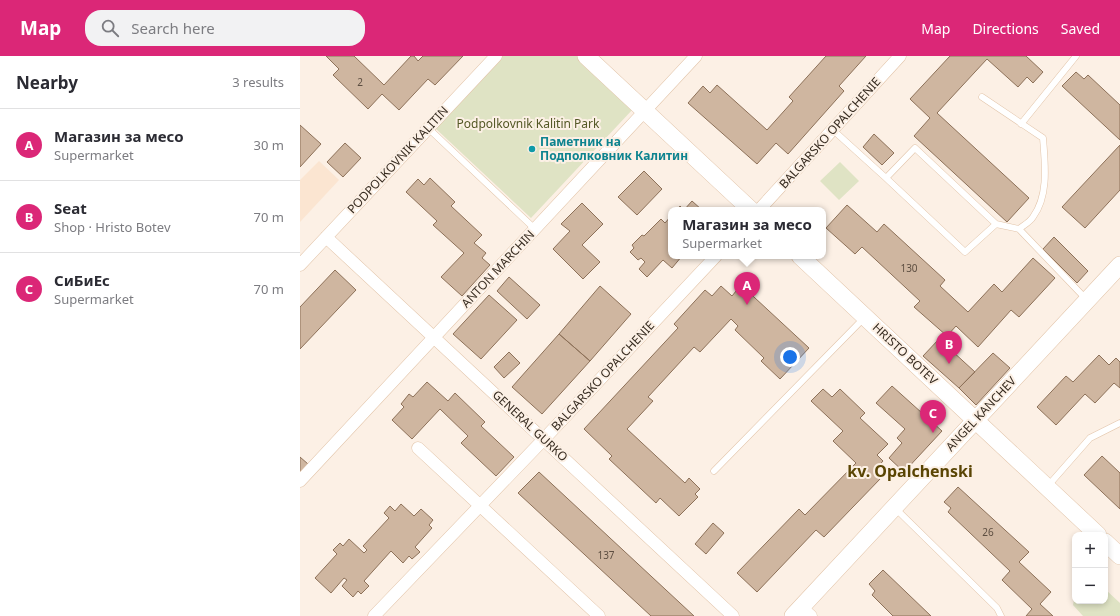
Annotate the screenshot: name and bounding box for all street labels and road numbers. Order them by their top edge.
street label: BALGARSKO OPALCHENIE [775,73,884,192]
street label: PODPOLKOVNIK KALITIN [343,102,452,217]
street label: ANTON MARCHIN [457,226,538,311]
street label: BALGARSKO OPALCHENIE [547,317,658,434]
street label: HRISTO BOTEV [869,319,942,389]
street label: ANGEL KANCHEV [942,372,1020,455]
street label: GENERAL GURKO [489,386,572,465]

